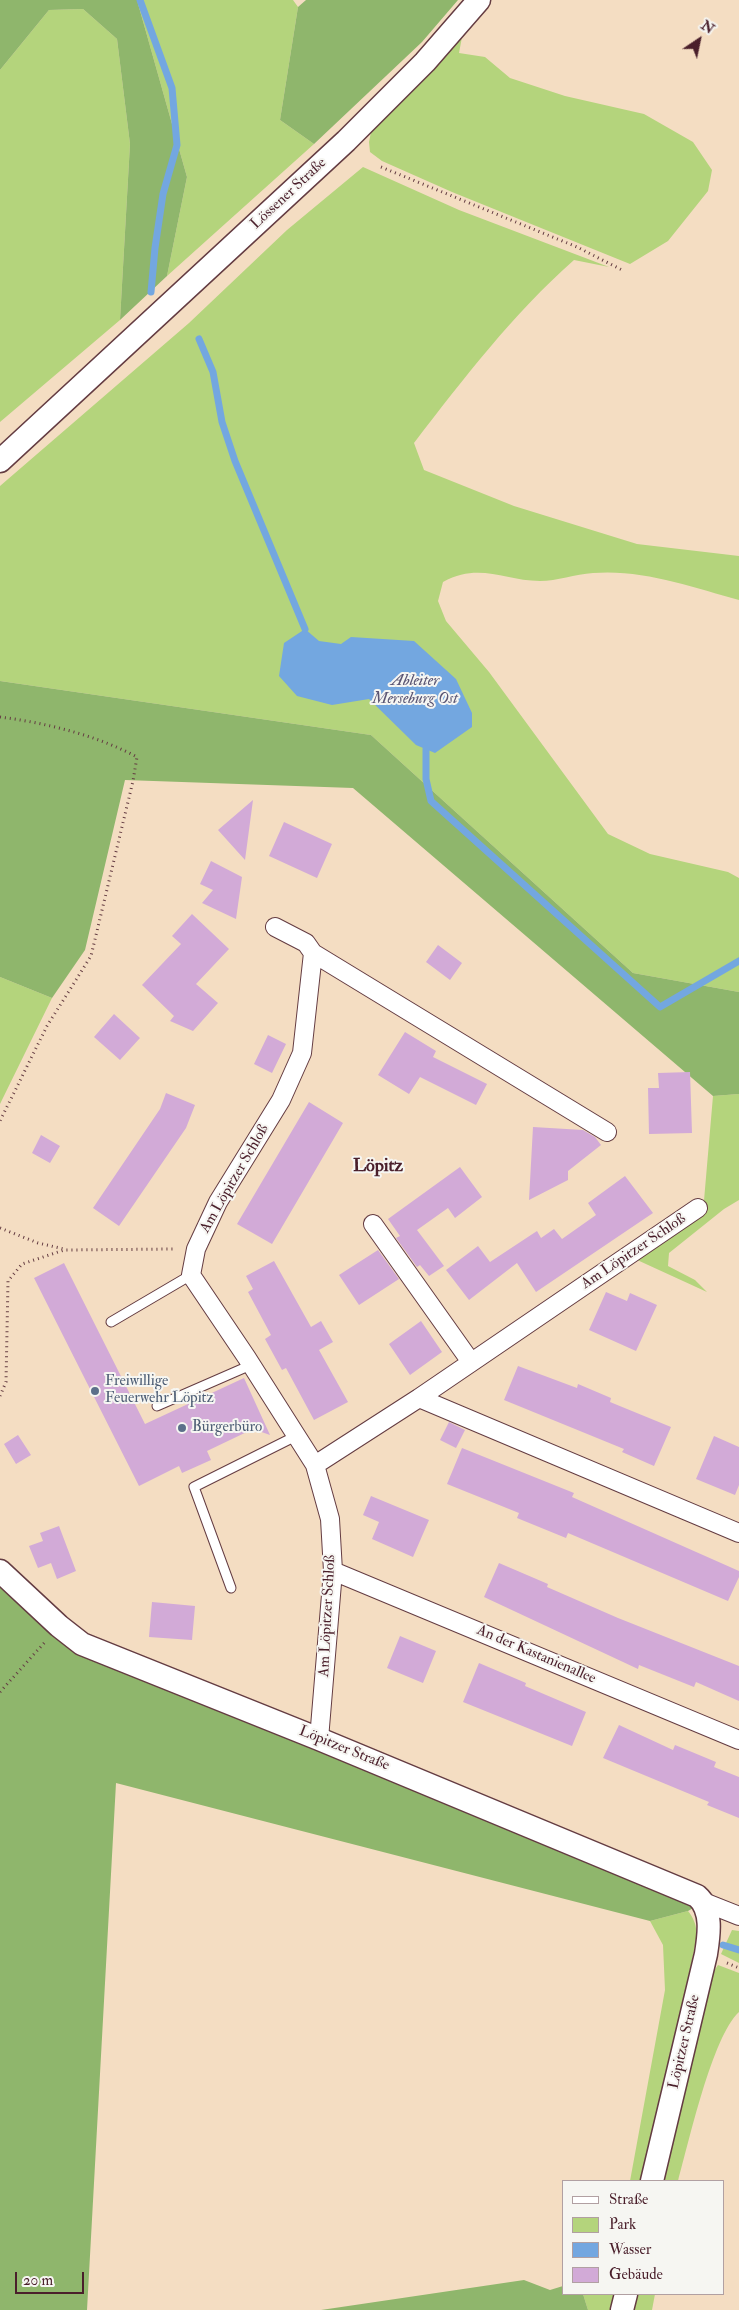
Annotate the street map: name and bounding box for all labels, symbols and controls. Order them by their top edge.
north arrow [674,15,724,65]
text: N [698,17,718,38]
street label: Lössener Straße [247,154,331,234]
water label: Ableiter Merseburg Ost [372,672,458,710]
street label: Am Löpitzer Schloß [197,1122,273,1236]
district label: Löpitz [353,1156,403,1178]
street label: Am Löpitzer Schloß [578,1210,690,1294]
place label: Freiwillige Feuerwehr Löpitz [105,1373,214,1408]
marker: Freiwillige Feuerwehr Löpitz [89,1385,101,1397]
place label: Bürgerbüro [192,1419,262,1437]
marker: Bürgerbüro [176,1422,188,1434]
street label: Am Löpitzer Schloß [316,1554,340,1678]
street label: An der Kastanienallee [474,1622,598,1688]
street label: Löpitzer Straße [296,1723,392,1775]
street label: Löpitzer Straße [665,1993,705,2091]
legend [562,2180,724,2295]
text: Straße [609,2190,648,2209]
text: Park [609,2215,636,2234]
text: Wasser [609,2240,651,2259]
scale bar [18,2262,86,2294]
text: Gebäude [609,2265,663,2284]
text: 20 m [23,2271,53,2290]

